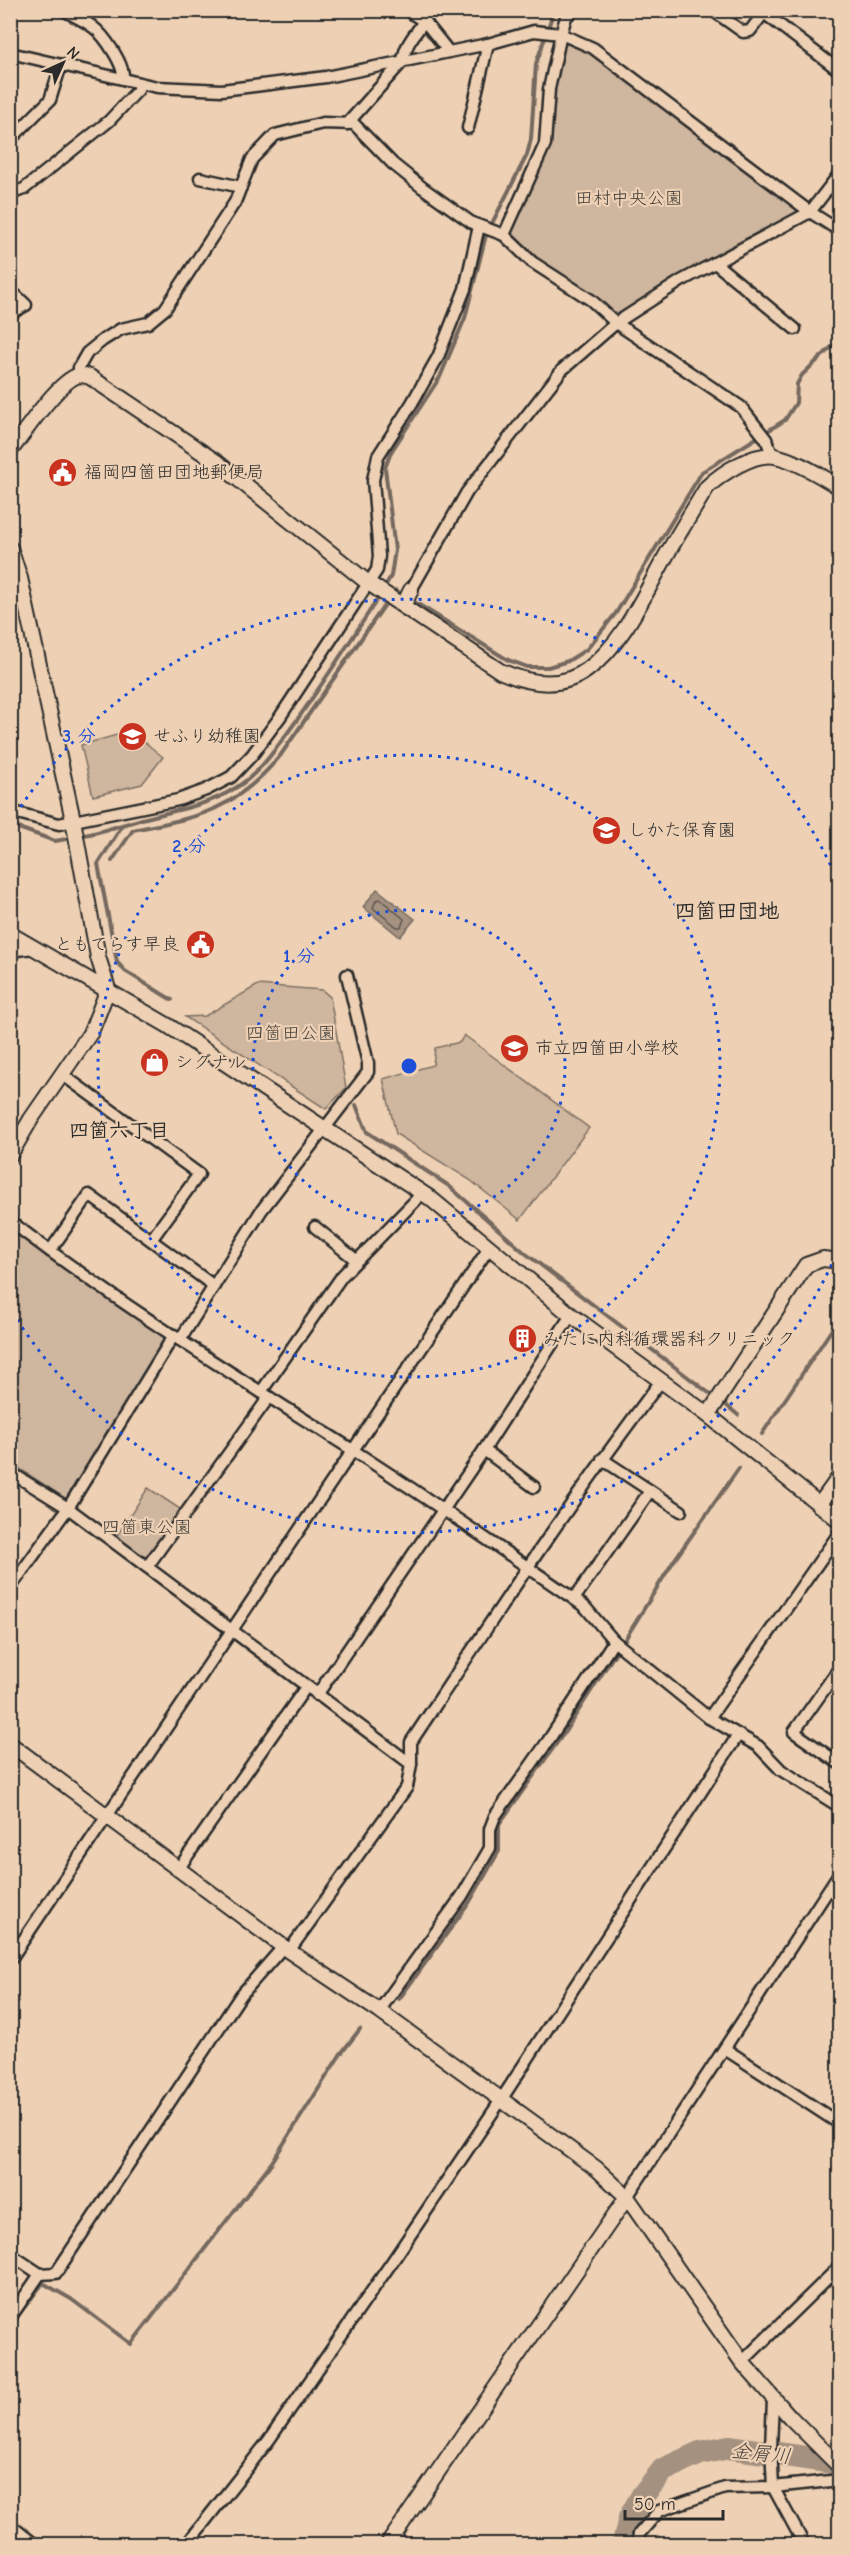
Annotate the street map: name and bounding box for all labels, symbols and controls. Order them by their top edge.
north arrow [33,33,93,93]
text: N [63,43,83,63]
park label: 田村中央公園 [575,188,683,209]
public building icon: 福岡四箇田団地郵便局 [47,456,79,488]
place label: 福岡四箇田団地郵便局 [84,462,264,483]
school or university icon: せふり幼稚園 [116,720,148,752]
text: 3 分 [62,726,96,747]
place label: せふり幼稚園 [153,726,261,747]
school or university icon: しかた保育園 [591,814,623,846]
place label: しかた保育園 [628,820,736,841]
text: 2 分 [172,836,206,857]
district label: 四箇田団地 [675,899,780,923]
public building icon: ともてらす早良 [184,928,216,960]
place label: ともてらす早良 [54,934,179,955]
text: 1 分 [283,946,315,967]
park label: 四箇田公園 [246,1023,336,1044]
school or university icon: 市立四箇田小学校 [498,1032,530,1064]
place label: 市立四箇田小学校 [535,1038,679,1059]
shop icon: シグナル [138,1046,170,1078]
place label: シグナル [175,1052,246,1073]
centre of rings [399,1056,419,1076]
district label: 四箇六丁目 [69,1119,169,1142]
building icon: みたに内科循環器科クリニック [506,1323,538,1355]
place label: みたに内科循環器科クリニック [543,1329,795,1350]
park label: 四箇東公園 [102,1517,192,1538]
water label: 金屑川 [730,2439,792,2468]
scale bar [625,2483,722,2521]
text: 50 m [634,2494,676,2515]

